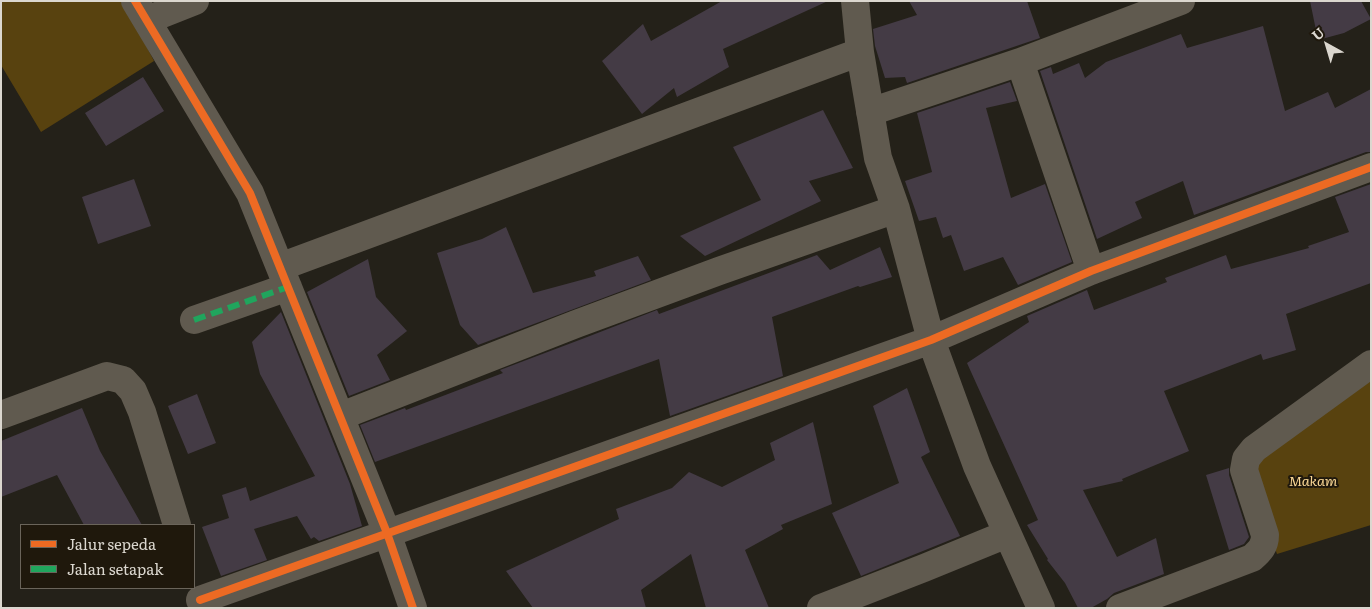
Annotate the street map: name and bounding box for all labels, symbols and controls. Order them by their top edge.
north arrow [1302,20,1352,70]
text: U [1307,22,1328,45]
park label: Makam [1289,474,1337,490]
legend [20,524,195,589]
text: Jalur sepeda [67,532,156,555]
text: Jalan setapak [67,557,163,580]

